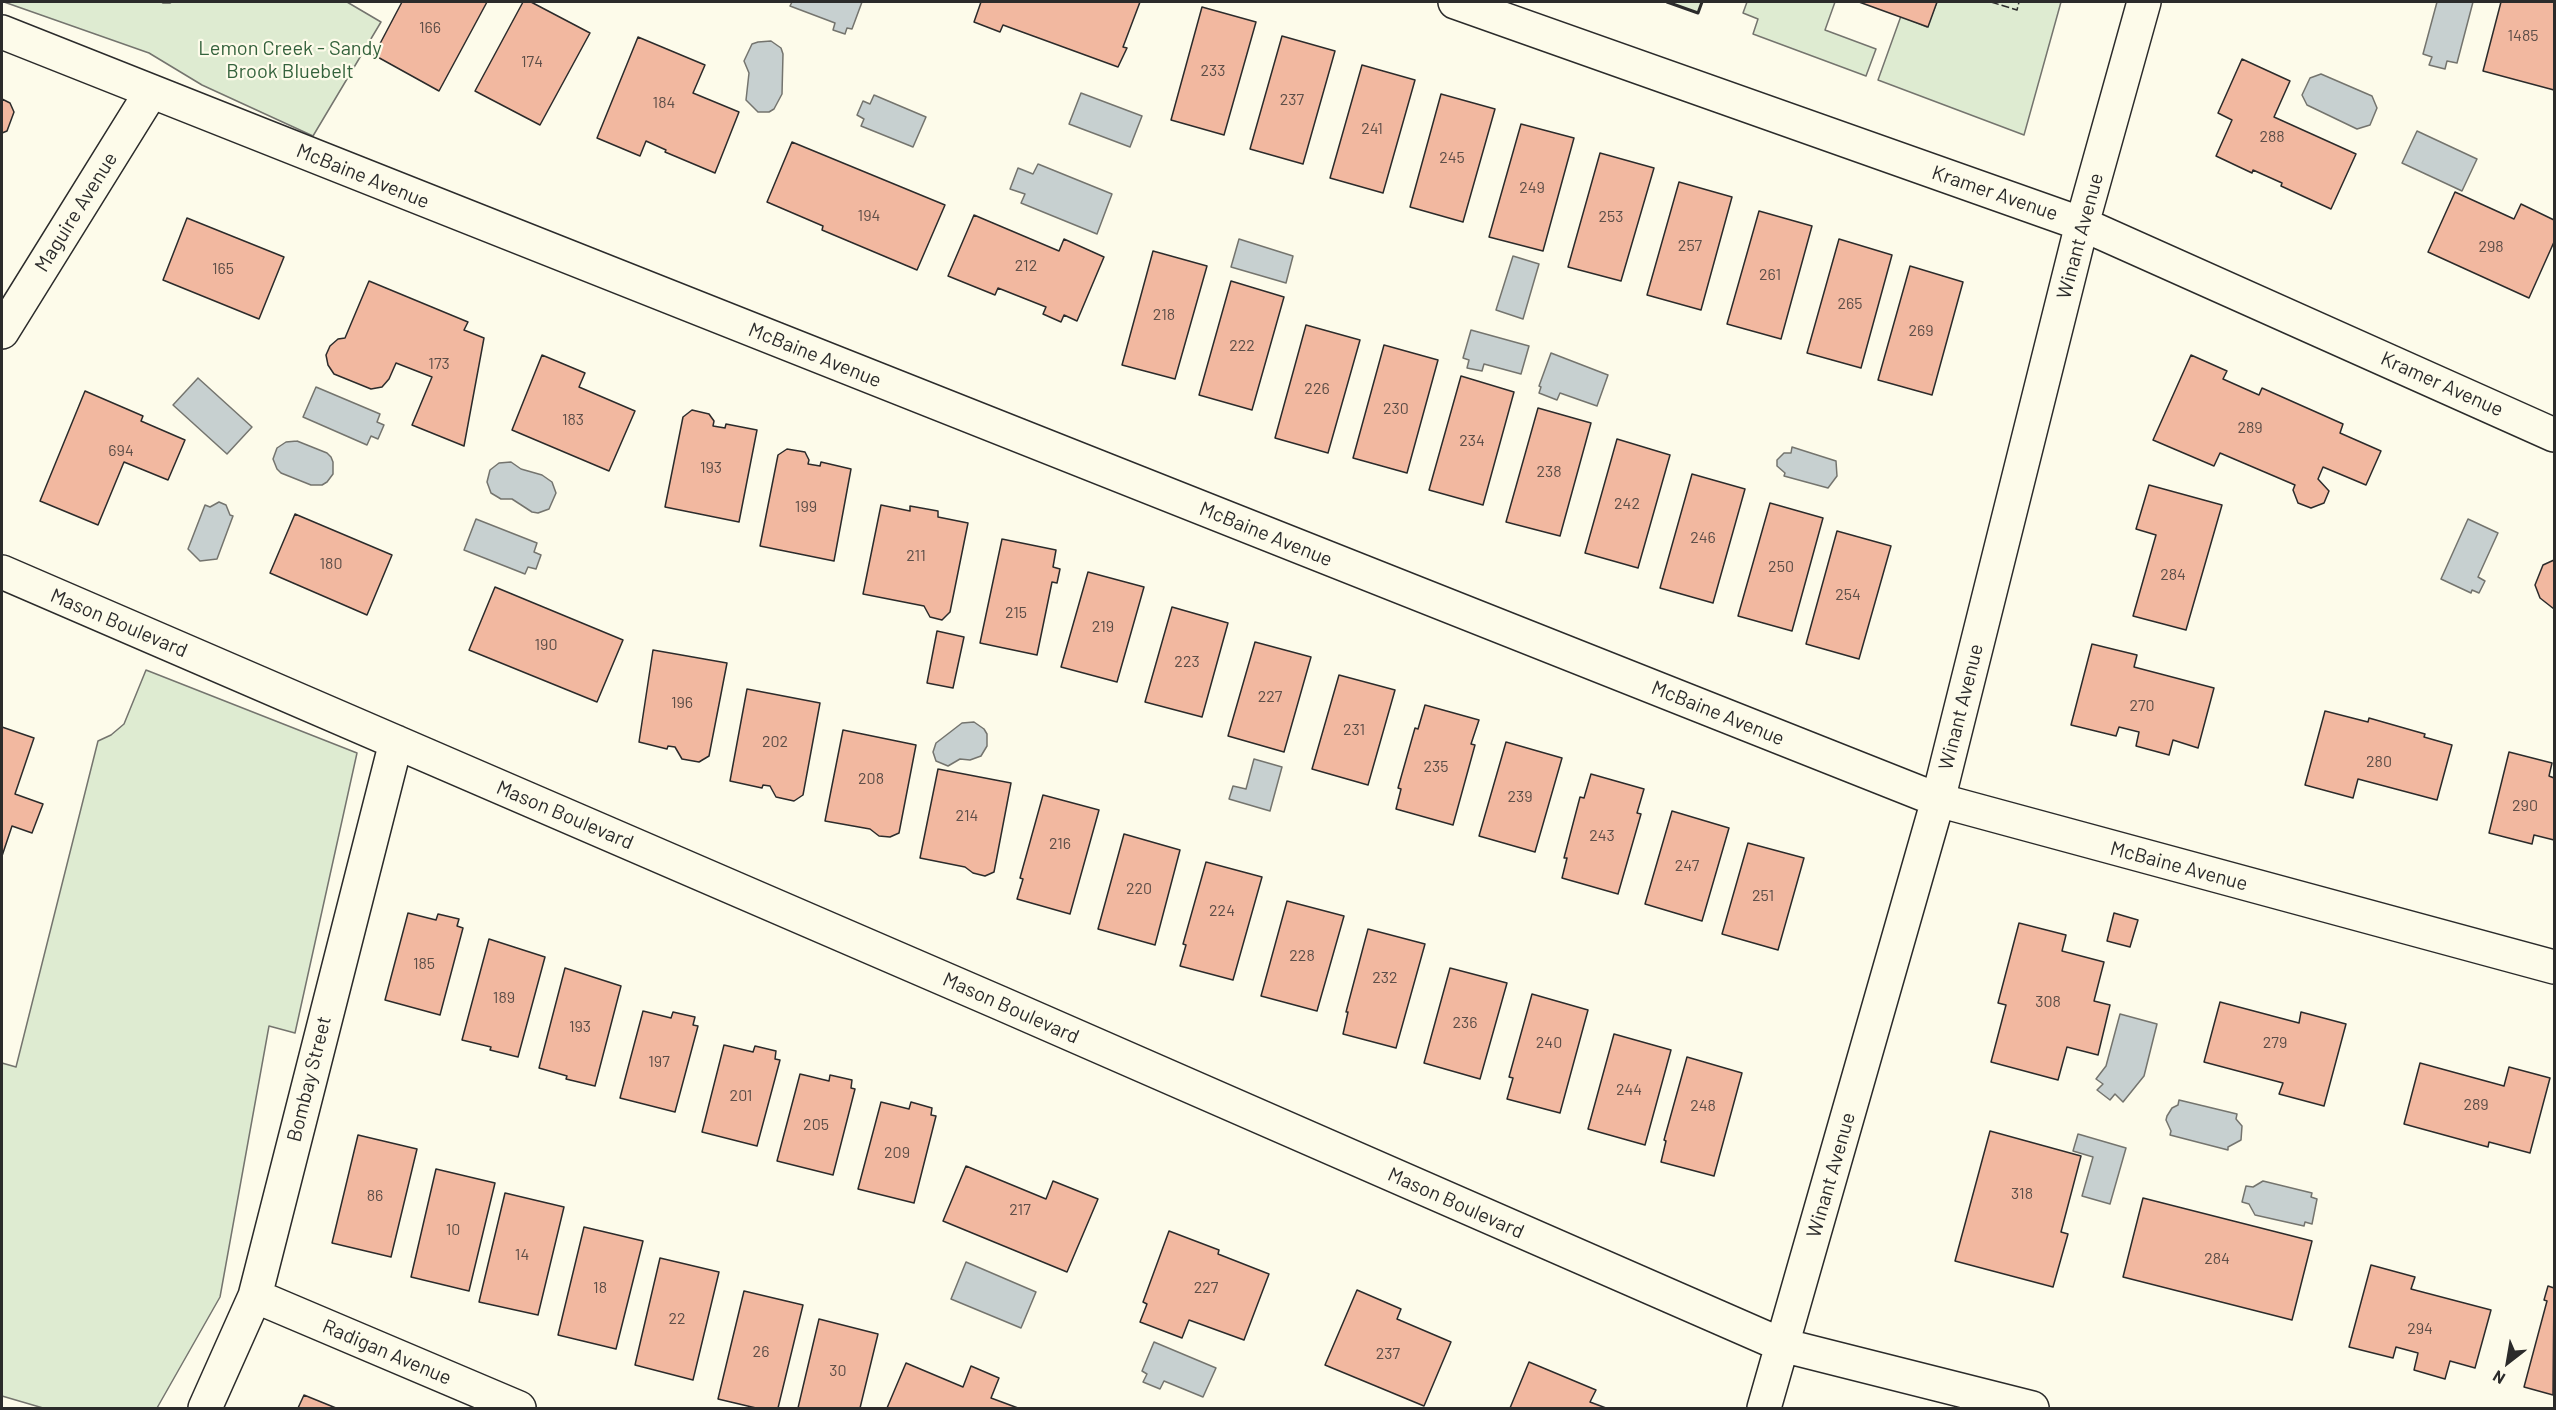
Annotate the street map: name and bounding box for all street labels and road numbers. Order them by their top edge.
street label: McBaine Avenue [293,138,433,214]
street label: Maguire Avenue [30,148,122,276]
street label: Kramer Avenue [1929,160,2061,226]
street label: Winant Avenue [2052,170,2108,302]
street label: McBaine Avenue [745,317,885,393]
street label: Kramer Avenue [2377,346,2507,422]
street label: McBaine Avenue [1196,496,1336,572]
street label: Mason Boulevard [47,583,191,663]
street label: Winant Avenue [1934,641,1988,773]
street label: McBaine Avenue [1648,675,1788,751]
street label: Mason Boulevard [493,775,637,855]
street label: McBaine Avenue [2108,836,2250,896]
street label: Mason Boulevard [939,967,1083,1049]
street label: Bombay Street [282,1014,336,1144]
street label: Winant Avenue [1802,1110,1860,1240]
street label: Mason Boulevard [1384,1162,1528,1244]
street label: Radigan Avenue [319,1314,455,1390]

